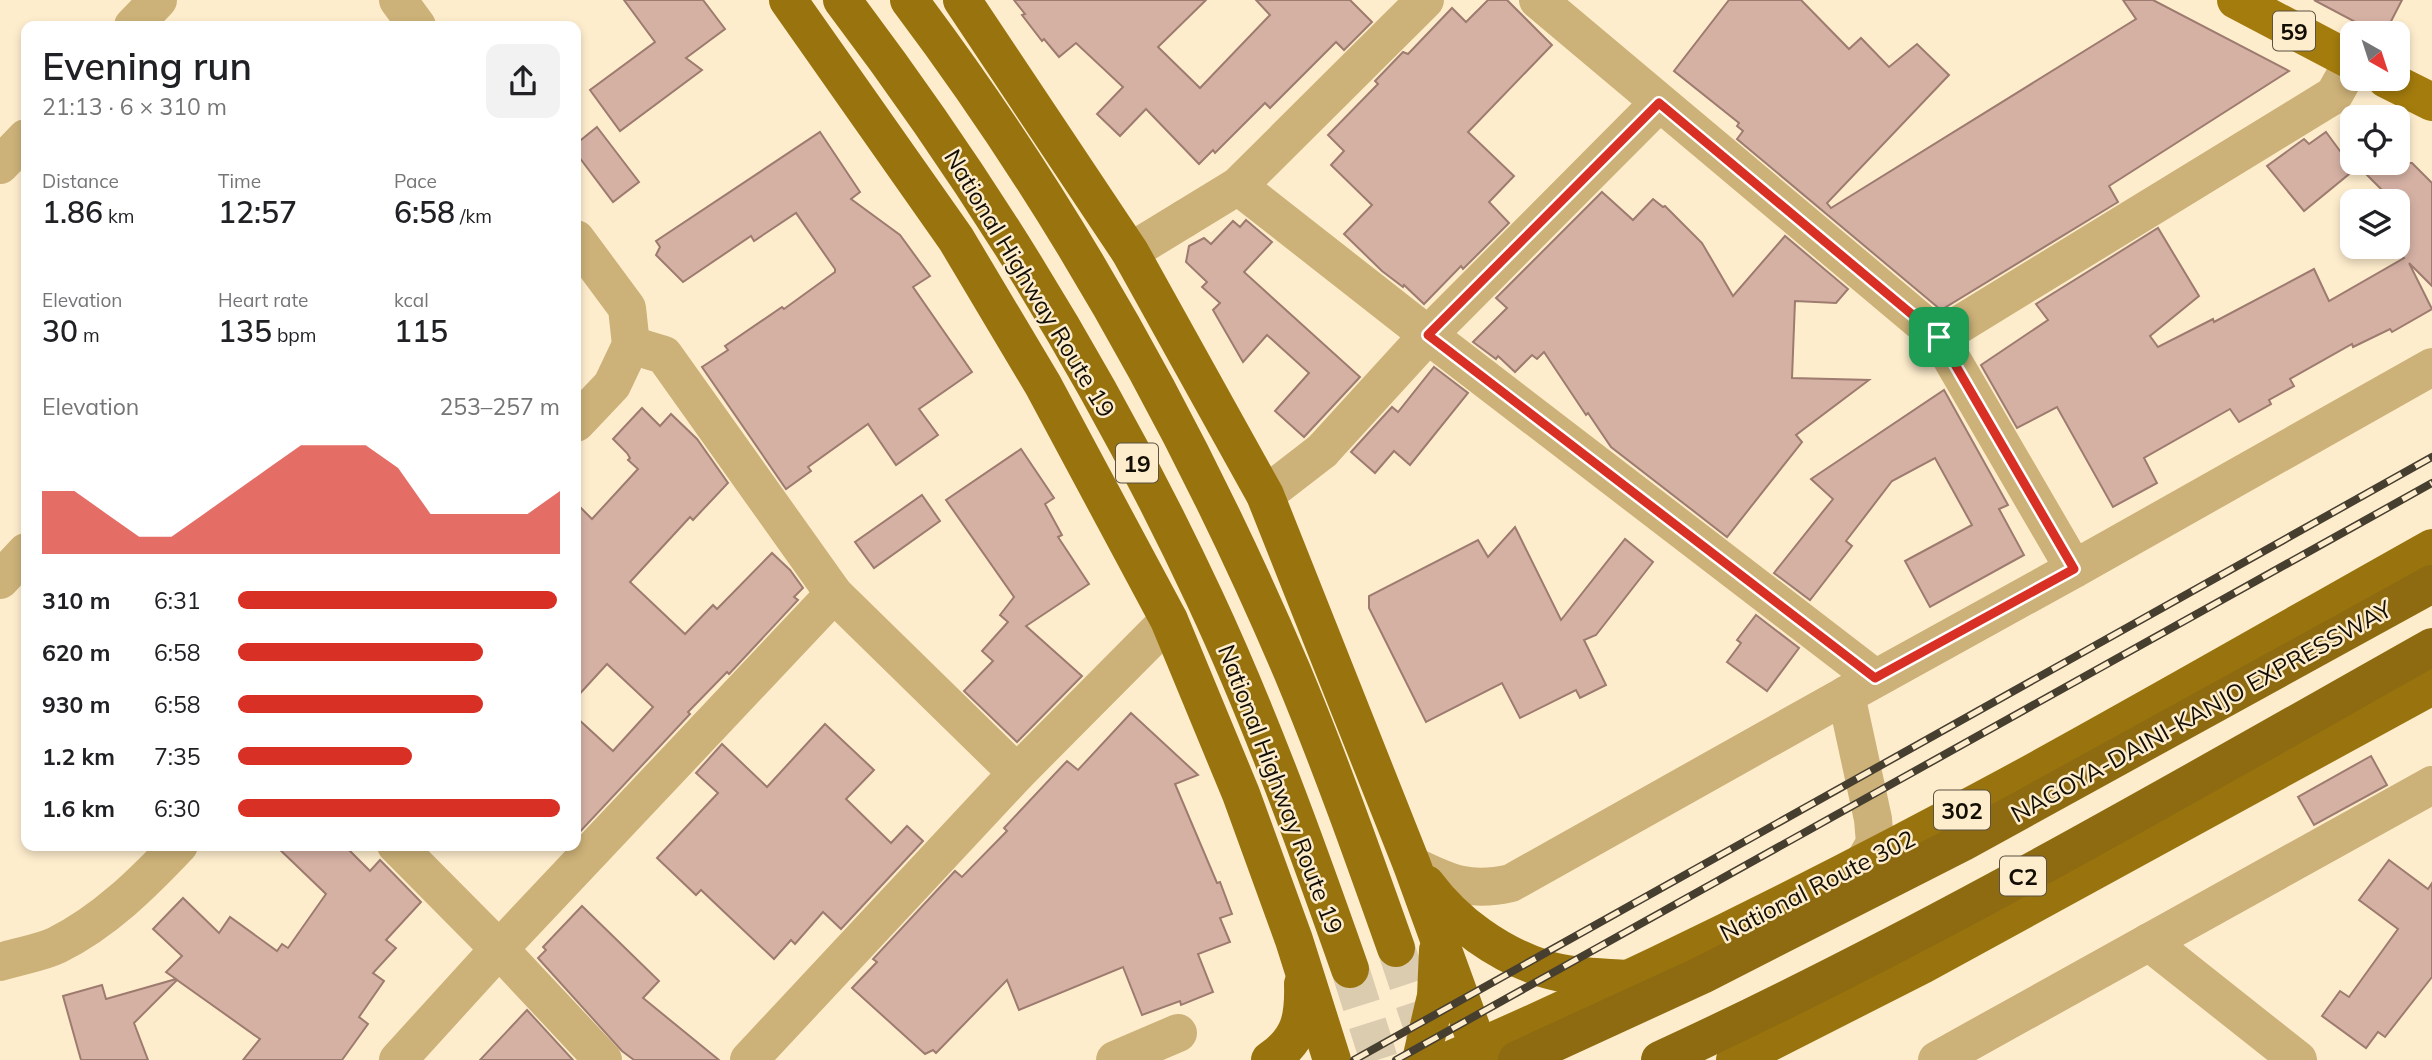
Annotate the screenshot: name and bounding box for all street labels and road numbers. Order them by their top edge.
road number: 59 [2273,12,2315,50]
street label: National Highway Route 19 [938,144,1122,422]
road number: 19 [1116,444,1158,482]
street label: NAGOYA-DAINI-KANJO EXPRESSWAY [2005,593,2397,829]
street label: National Highway Route 19 [1212,640,1350,938]
road number: 302 [1934,790,1990,830]
street label: National Route 302 [1714,823,1920,947]
road number: C2 [2000,856,2046,896]

